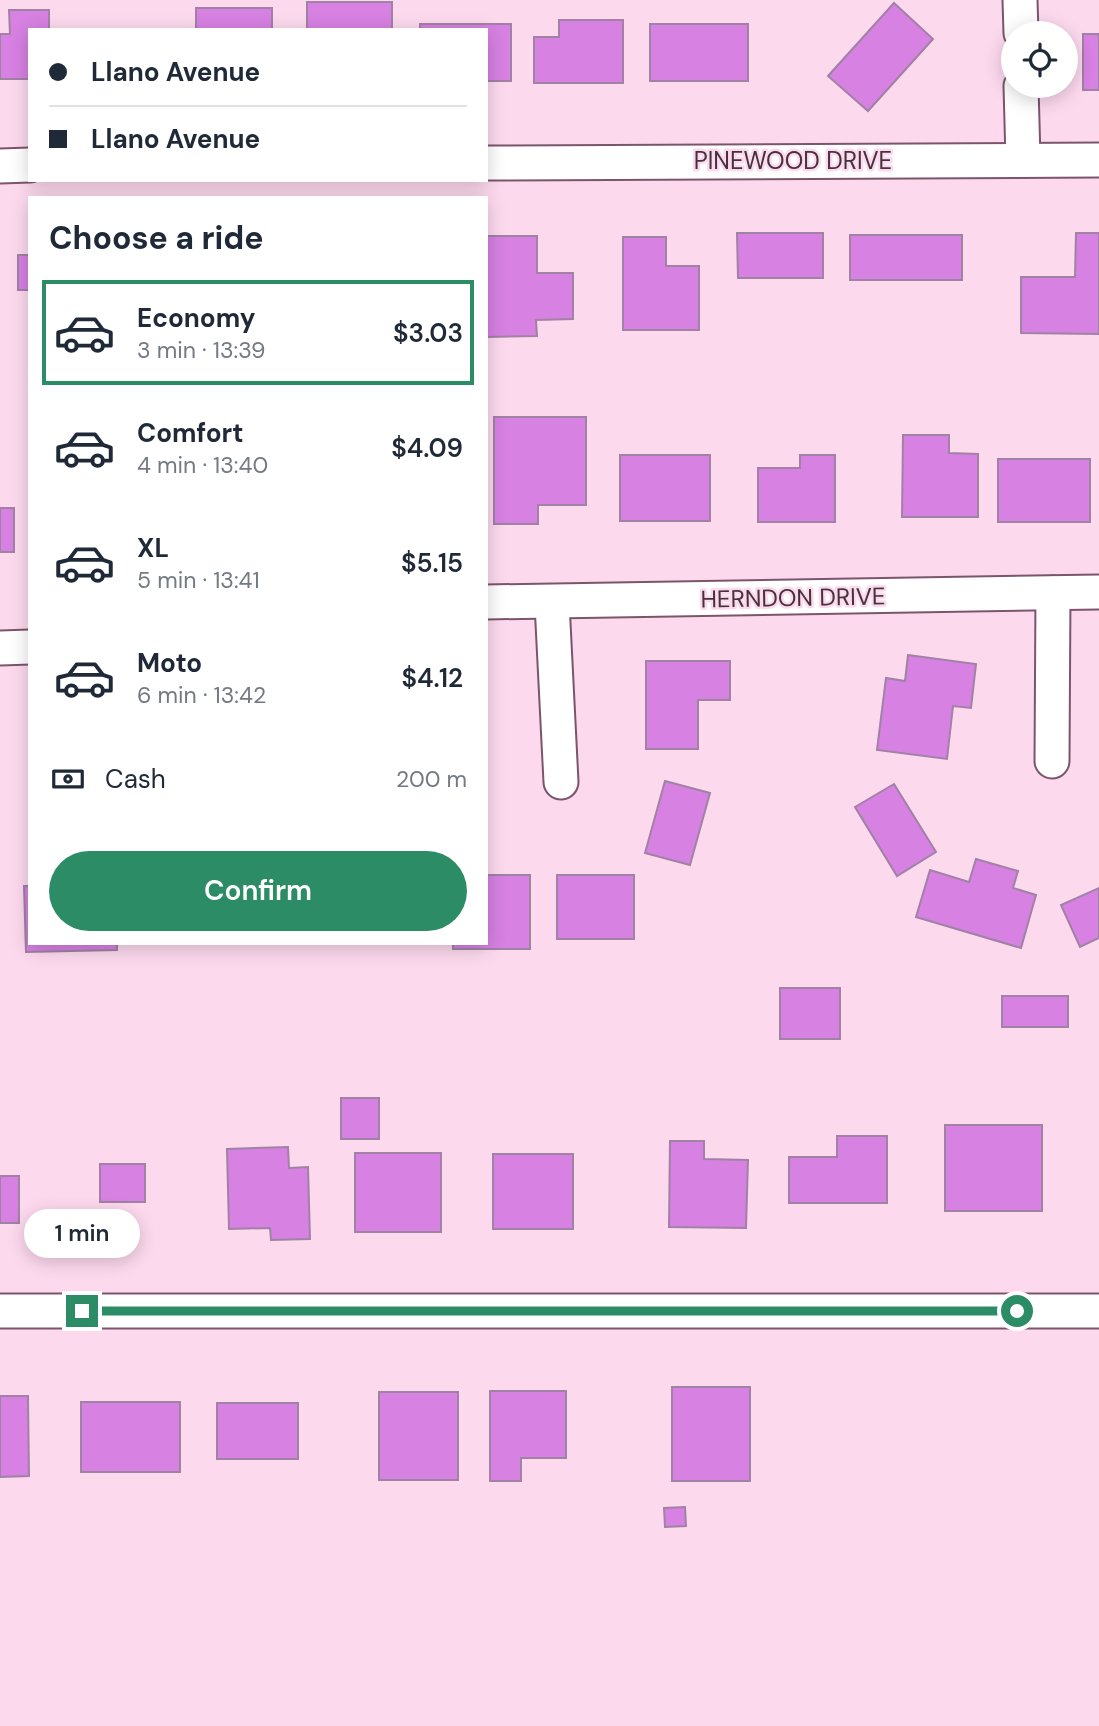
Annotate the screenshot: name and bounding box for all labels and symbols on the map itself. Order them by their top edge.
street label: PINEWOOD DRIVE [694,145,892,176]
street label: HERNDON DRIVE [700,580,886,615]
callout: 1 min [24,1210,140,1258]
route end [66,1295,98,1327]
route start [1001,1295,1033,1327]

